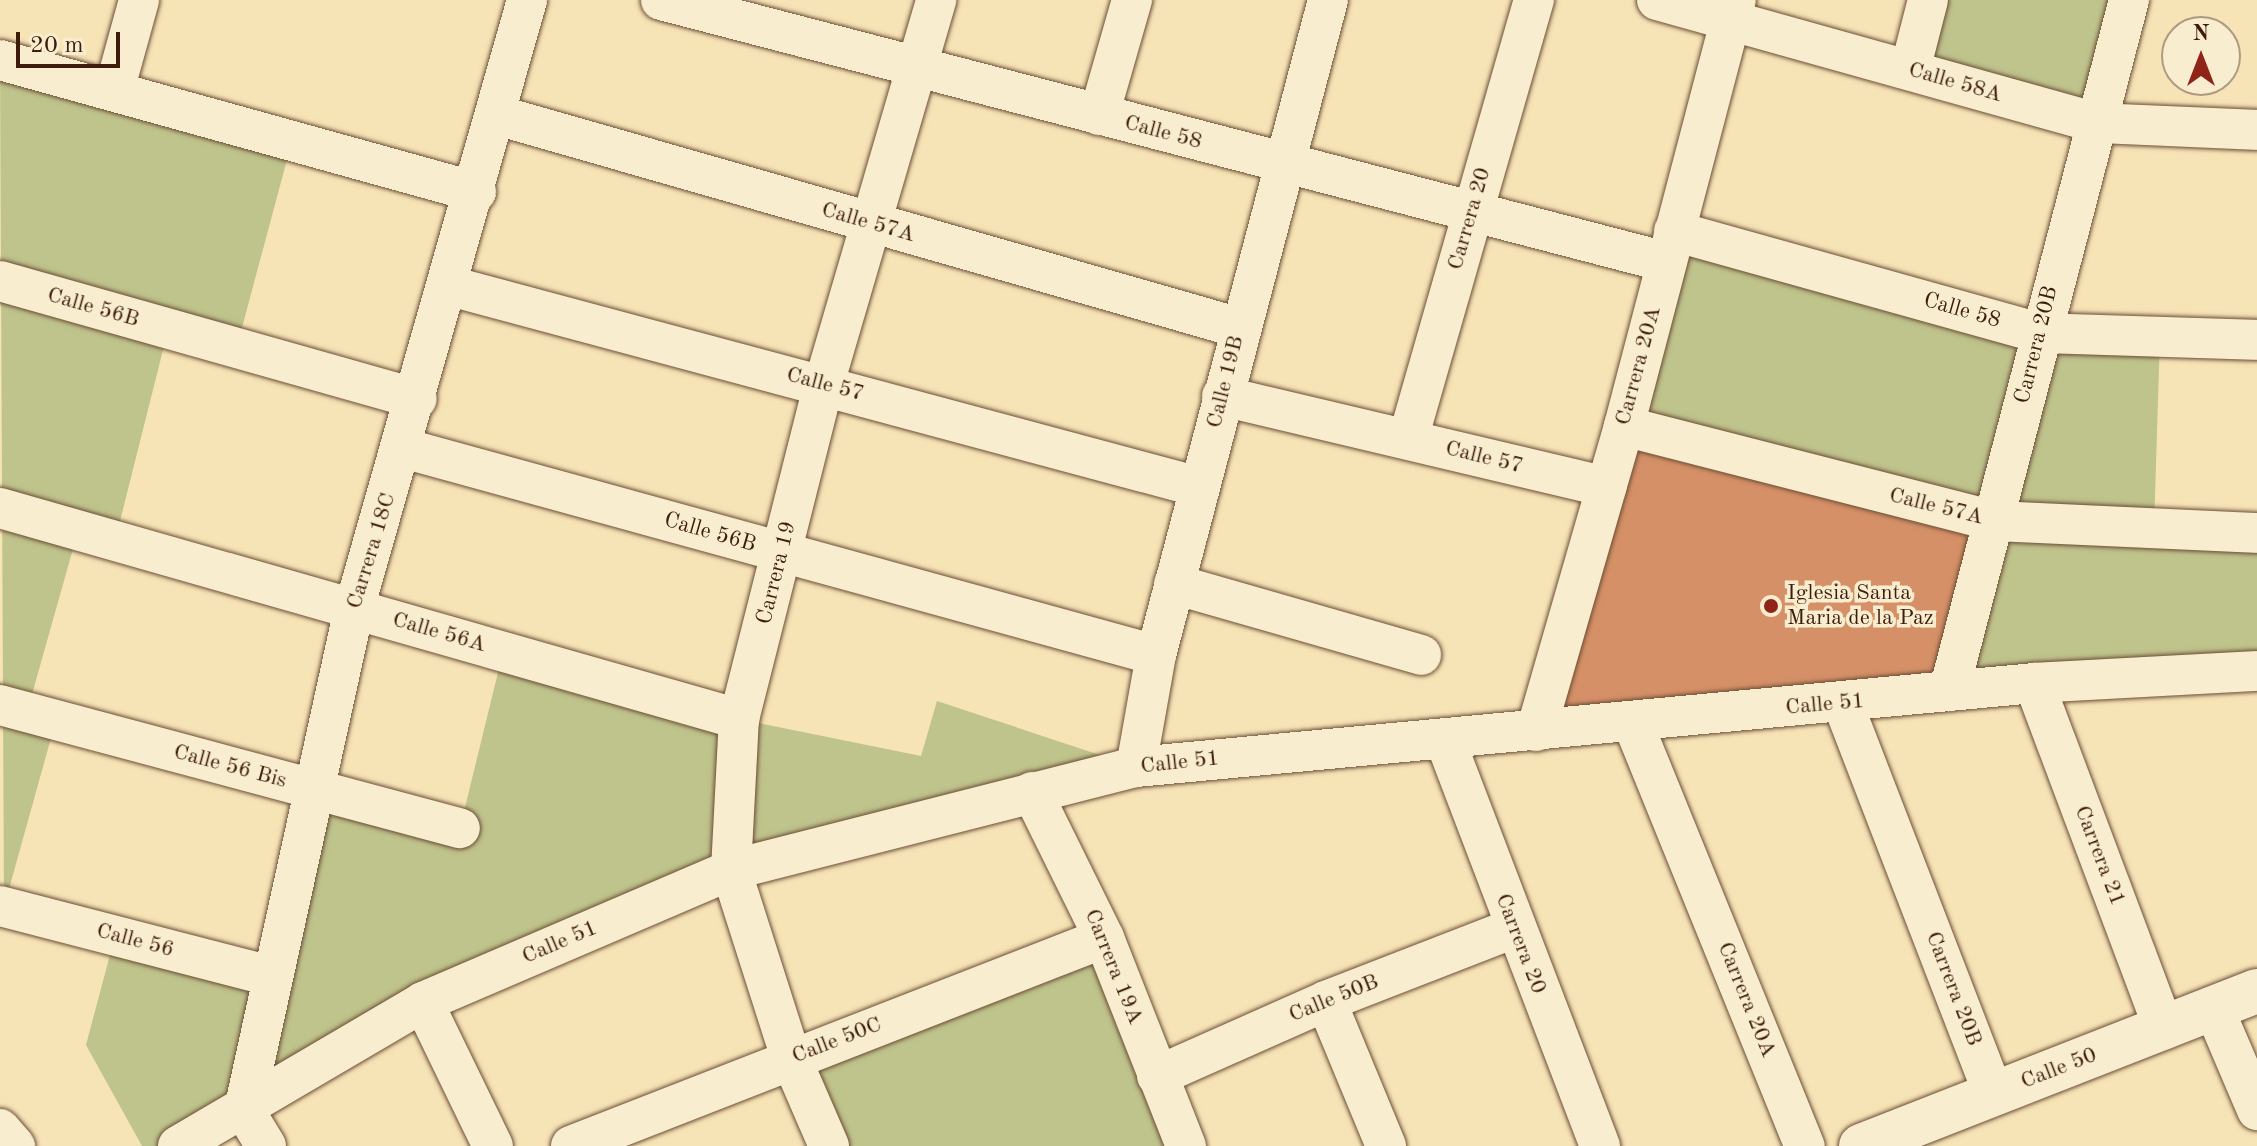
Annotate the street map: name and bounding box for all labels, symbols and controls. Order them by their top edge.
scale bar [20,16,124,66]
north arrow [2161,16,2241,96]
text: N [2193,23,2209,45]
text: 20 m [30,34,84,58]
street label: Calle 58A [1905,57,2005,109]
street label: Calle 58 [1121,110,1205,156]
street label: Carrera 20 [1443,165,1497,273]
street label: Calle 57A [818,197,918,249]
street label: Calle 56B [44,282,142,334]
street label: Carrera 20B [2010,283,2064,407]
street label: Calle 58 [1920,287,2004,335]
street label: Carrera 20A [1610,304,1668,428]
street label: Calle 19B [1202,333,1250,431]
street label: Calle 57 [783,362,867,408]
street label: Calle 57 [1442,436,1526,480]
street label: Calle 57A [1886,483,1986,531]
street label: Carrera 18C [342,490,402,612]
street label: Calle 56B [661,507,759,559]
street label: Carrera 19 [751,519,803,627]
place label: Iglesia Santa Maria de la Paz [1787,580,1934,632]
marker: Iglesia Santa Maria de la Paz [1762,597,1780,615]
street label: Calle 56A [389,607,489,659]
street label: Calle 51 [1784,688,1866,722]
street label: Calle 56 Bis [171,739,289,795]
street label: Calle 51 [1139,746,1221,780]
street label: Carrera 21 [2068,802,2130,910]
street label: Carrera 20 [1489,890,1551,998]
street label: Carrera 19A [1078,905,1148,1029]
street label: Calle 51 [518,915,602,971]
street label: Calle 56 [93,918,177,964]
street label: Carrera 20B [1919,928,1987,1050]
street label: Carrera 20A [1711,938,1781,1062]
street label: Calle 50B [1285,969,1383,1029]
street label: Calle 50C [788,1012,886,1070]
street label: Calle 50 [2017,1042,2101,1096]

